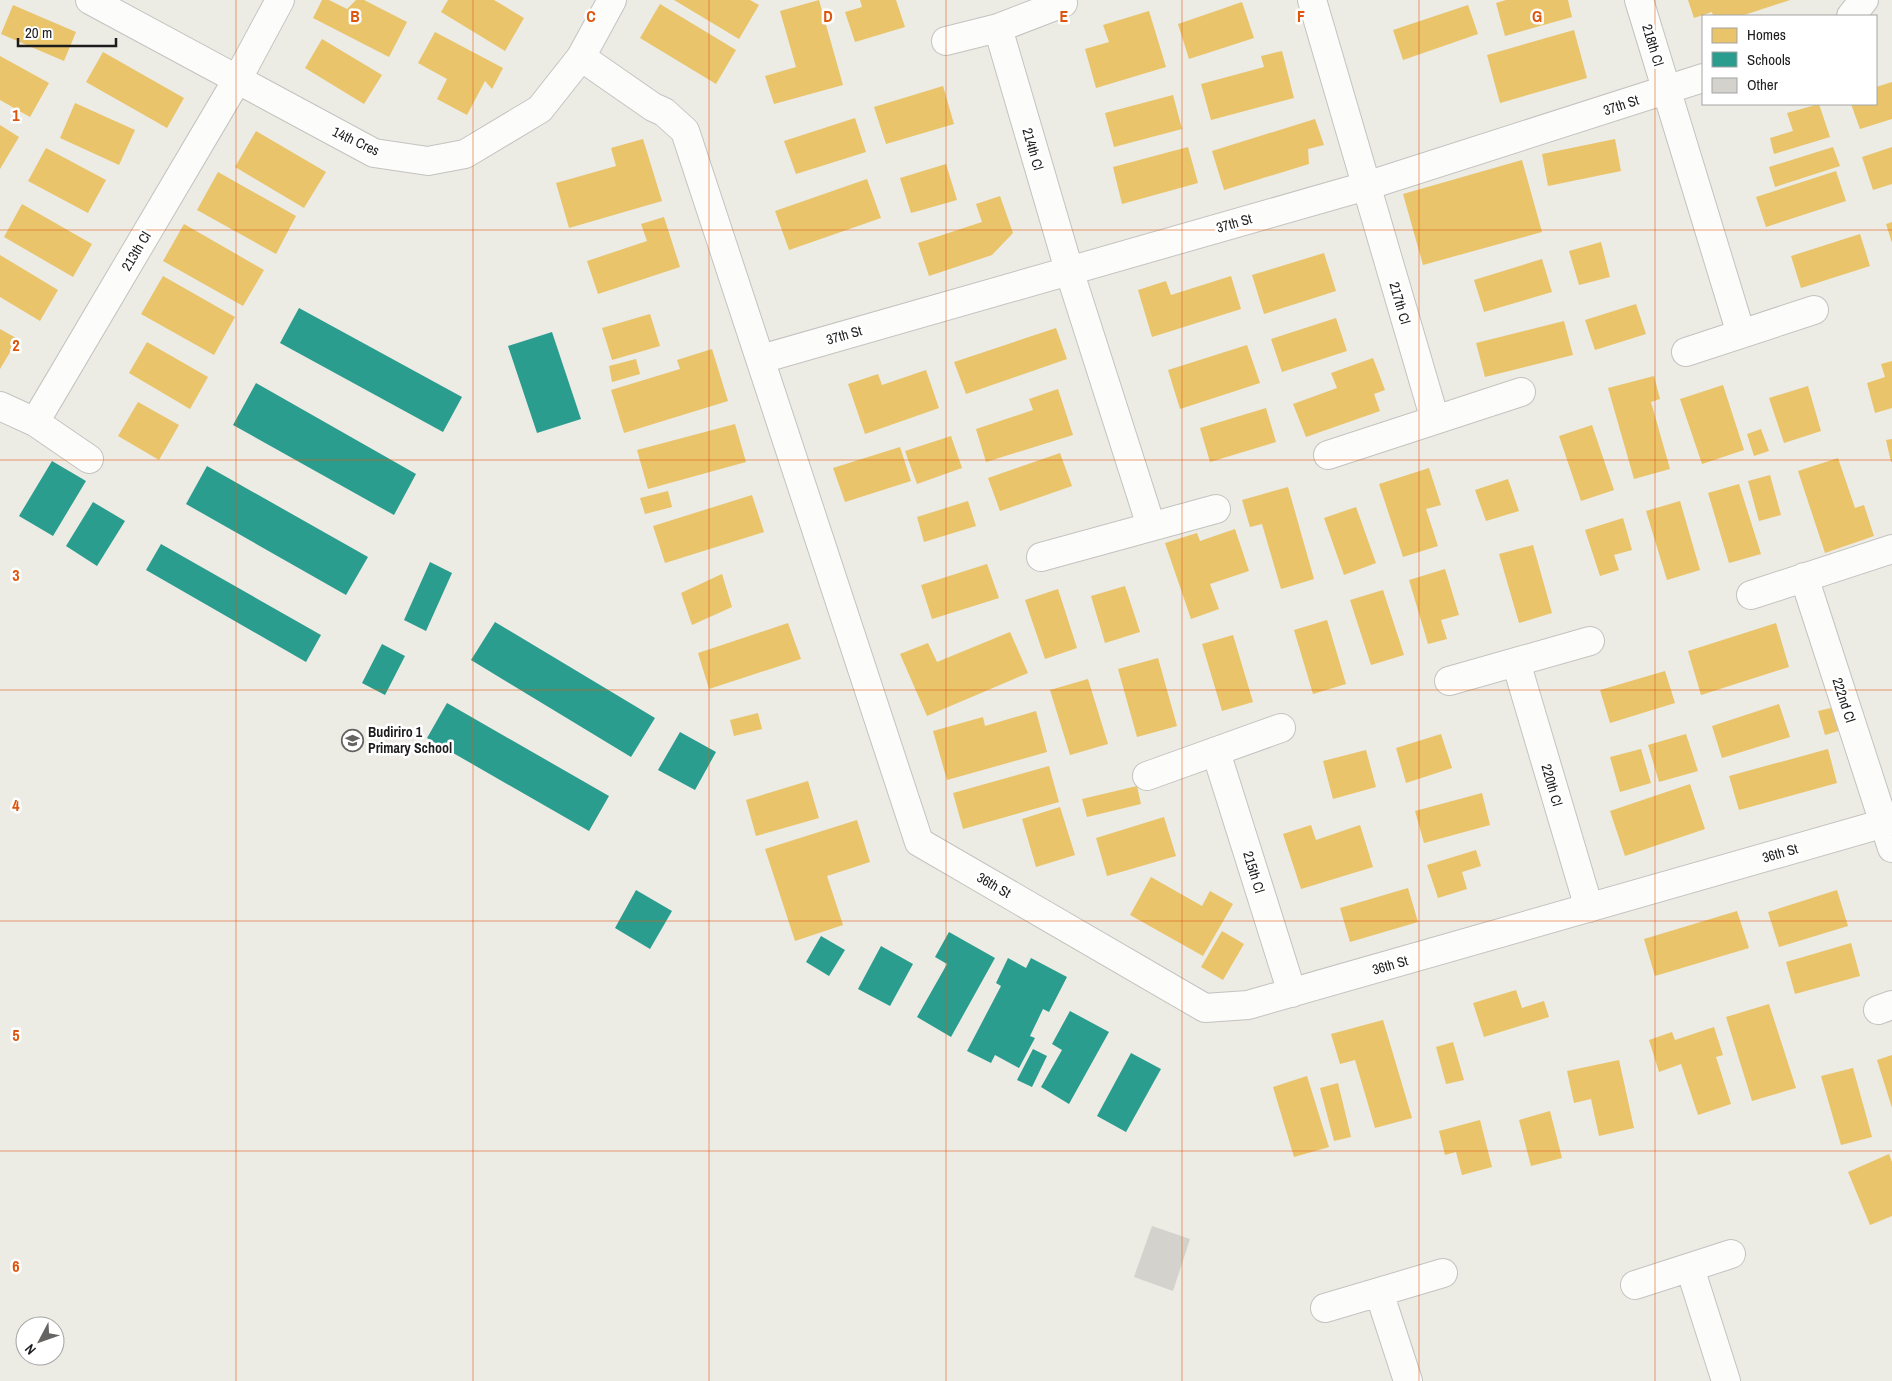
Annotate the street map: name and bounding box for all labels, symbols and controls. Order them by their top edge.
text: B [350,5,360,27]
text: C [586,5,596,27]
text: D [823,5,833,27]
text: E [1060,5,1069,27]
text: F [1297,5,1305,27]
text: G [1532,5,1542,27]
scale bar [18,15,115,47]
legend [1702,15,1877,105]
text: 20 m [25,22,52,43]
street label: 218th Cl [1638,22,1668,68]
text: Homes [1747,24,1786,45]
text: Schools [1747,49,1791,70]
text: Other [1747,74,1778,95]
street label: 37th St [1601,91,1641,119]
text: 1 [12,104,20,126]
street label: 14th Cres [330,122,383,160]
street label: 214th Cl [1018,126,1048,172]
street label: 37th St [1214,209,1254,237]
street label: 213th Cl [117,228,155,274]
street label: 217th Cl [1385,280,1415,326]
street label: 37th St [824,321,864,349]
text: 2 [12,334,20,356]
text: 3 [12,564,20,586]
street label: 222nd Cl [1828,675,1860,725]
place label: Budiriro 1 Primary School [368,723,452,757]
school or university icon: Budiriro 1 Primary School [340,728,364,752]
street label: 220th Cl [1537,762,1567,808]
text: 4 [12,794,20,816]
street label: 36th St [1760,839,1800,867]
street label: 215th Cl [1239,849,1269,895]
street label: 36th St [974,868,1014,902]
street label: 36th St [1370,951,1410,979]
text: 5 [12,1024,20,1046]
text: 6 [12,1255,20,1277]
north arrow [15,1316,65,1366]
text: N [21,1340,40,1359]

